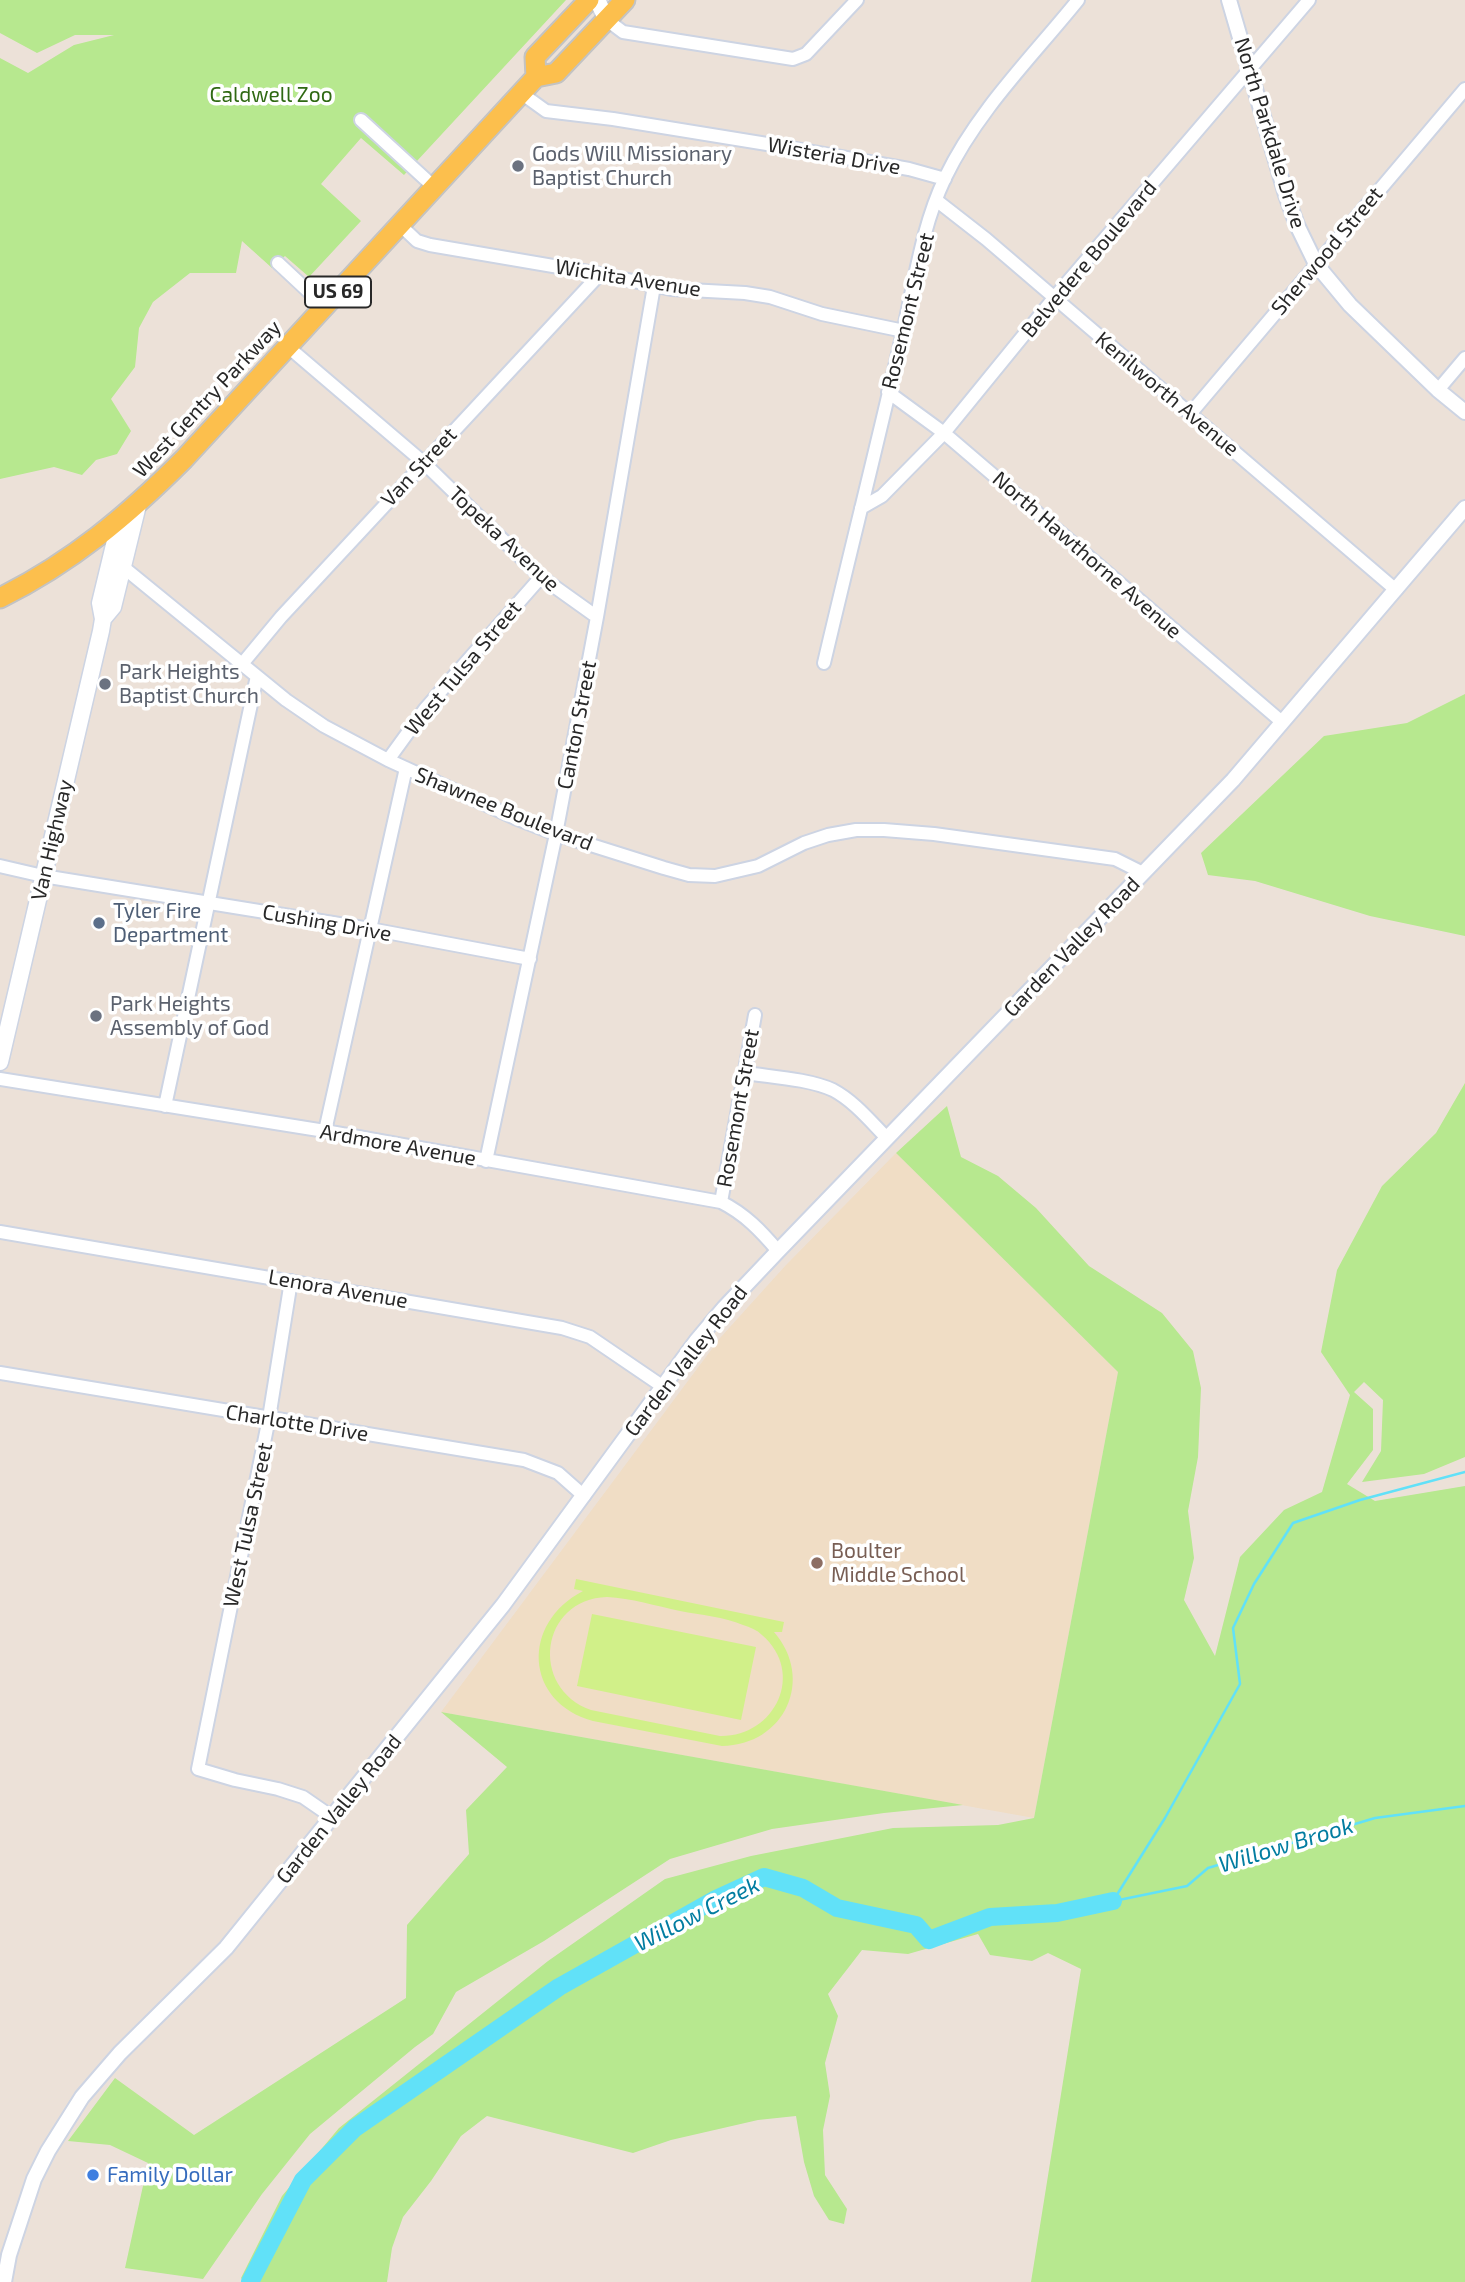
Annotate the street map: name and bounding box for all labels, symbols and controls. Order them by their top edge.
street label: North Parkdale Drive [1229,34,1311,232]
park label: Caldwell Zoo [209,82,333,108]
street label: Wisteria Drive [765,132,903,180]
place label: Gods Will Missionary Baptist Church [532,141,732,191]
marker: Gods Will Missionary Baptist Church [510,158,526,174]
street label: Belvedere Boulevard [1016,175,1162,343]
street label: Sherwood Street [1266,182,1388,320]
street label: Rosemont Street [876,230,940,392]
street label: Wichita Avenue [553,254,703,302]
road number: US 69 [305,276,371,308]
street label: West Gentry Parkway [128,315,286,483]
street label: Kenilworth Avenue [1090,327,1244,461]
street label: Van Street [376,422,462,512]
street label: North Hawthorne Avenue [987,466,1187,644]
street label: Topeka Avenue [443,481,565,597]
street label: West Tulsa Street [399,596,527,740]
street label: Canton Street [552,658,602,792]
place label: Park Heights Baptist Church [119,659,259,709]
marker: Park Heights Baptist Church [97,676,113,692]
street label: Shawnee Boulevard [411,762,597,856]
street label: Van Highway [26,777,78,903]
street label: Garden Valley Road [999,872,1145,1022]
place label: Tyler Fire Department [113,898,228,948]
street label: Cushing Drive [261,899,393,947]
marker: Tyler Fire Department [91,915,107,931]
place label: Park Heights Assembly of God [110,991,269,1041]
marker: Park Heights Assembly of God [88,1008,104,1024]
street label: Rosemont Street [712,1027,764,1189]
street label: Ardmore Avenue [318,1119,478,1171]
street label: Lenora Avenue [266,1264,410,1314]
street label: Garden Valley Road [619,1280,753,1442]
street label: Charlotte Drive [224,1399,370,1447]
street label: West Tulsa Street [218,1440,278,1610]
place label: Boulter Middle School [831,1538,965,1588]
marker: Boulter Middle School [809,1555,825,1571]
street label: Garden Valley Road [271,1729,407,1889]
water label: Willow Brook [1215,1811,1357,1879]
water label: Willow Creek [630,1871,764,1957]
place label: Family Dollar [107,2162,233,2188]
marker: Family Dollar [85,2167,101,2183]

